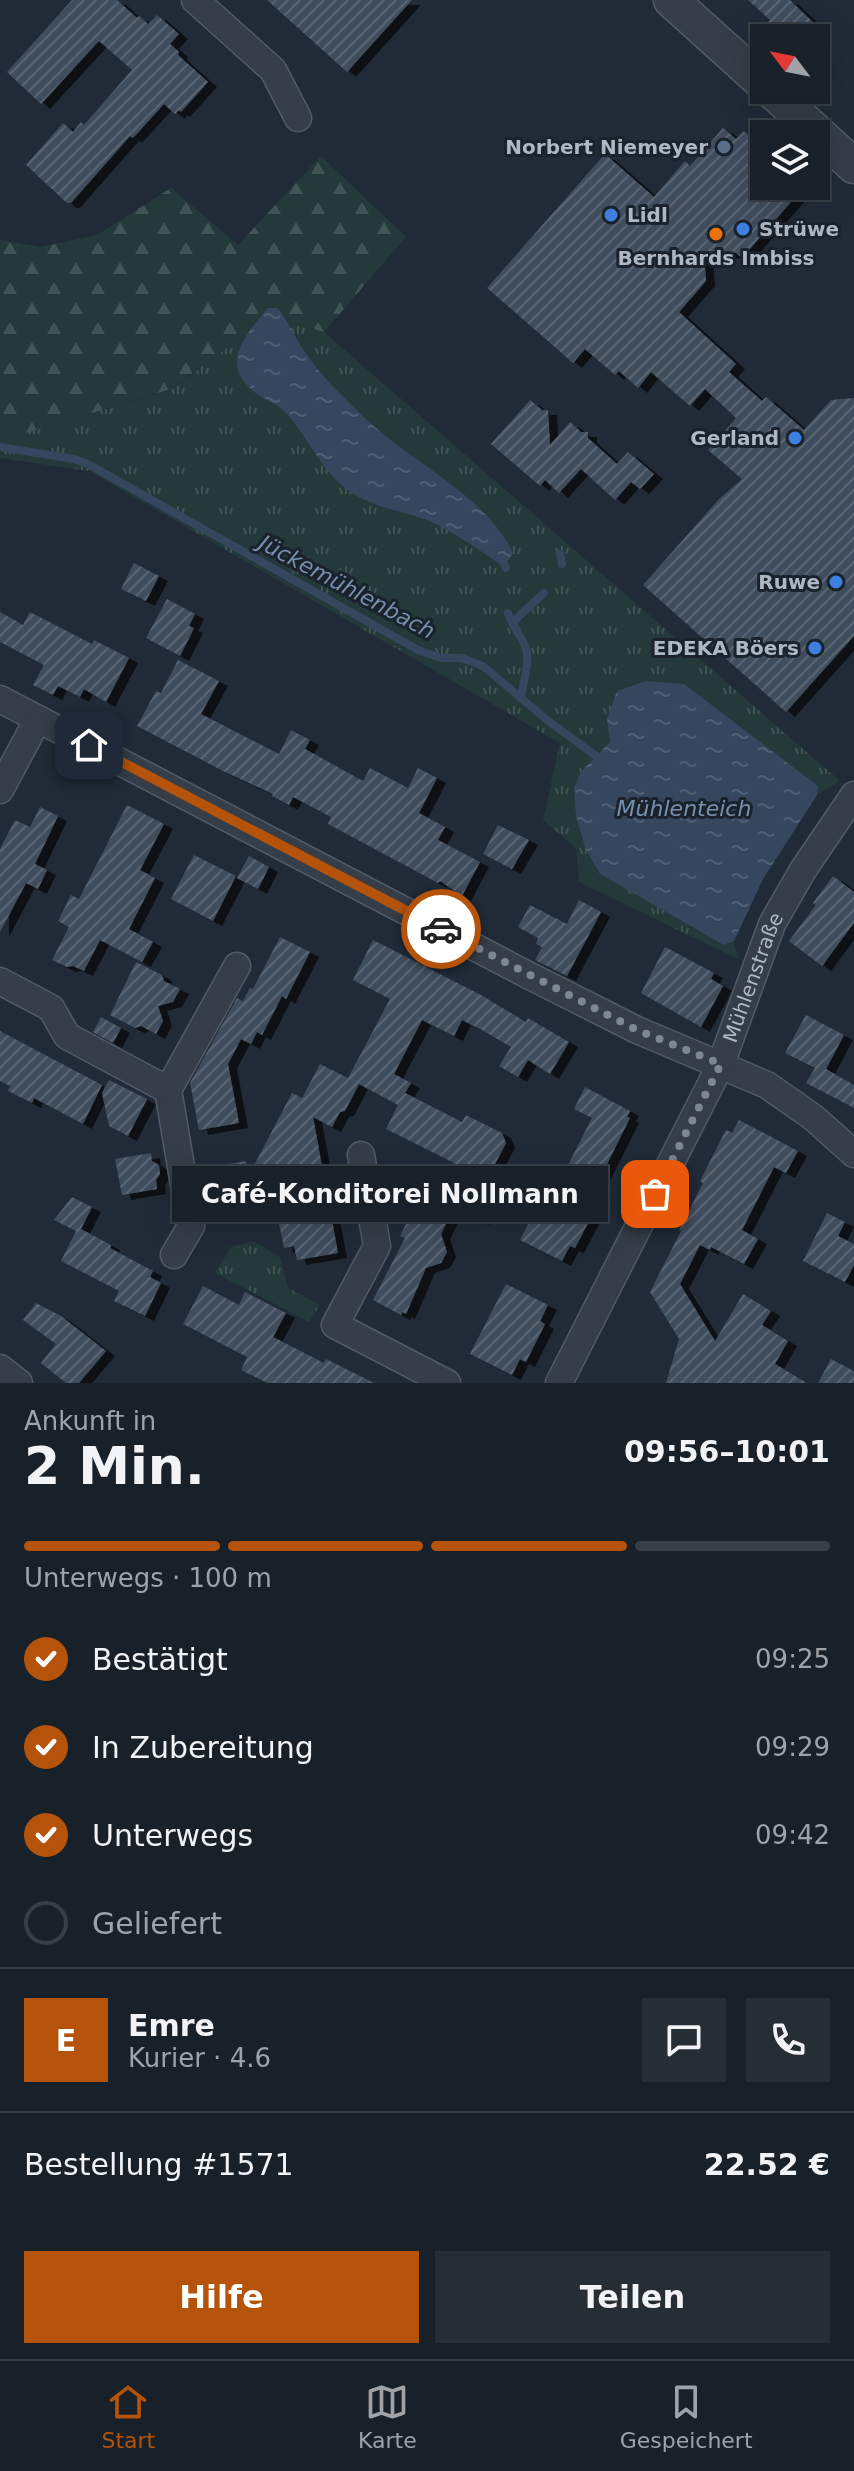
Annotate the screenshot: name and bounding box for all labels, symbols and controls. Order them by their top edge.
north arrow [750,24,830,104]
map controls [750,24,830,200]
button: layers [750,120,830,200]
place label: Norbert Niemeyer [505,135,708,159]
marker: Norbert Niemeyer [715,138,733,156]
place label: Lidl [627,203,668,227]
marker: Lidl [602,206,620,224]
place label: Strüwe [759,217,839,241]
marker: Strüwe [734,220,752,238]
marker: Bernhards Imbiss [707,225,725,243]
place label: Bernhards Imbiss [618,246,814,270]
place label: Gerland [690,426,779,450]
marker: Gerland [786,429,804,447]
water label: Jückemühlenbach [251,528,439,644]
place label: Ruwe [758,570,820,594]
marker: Ruwe [827,573,845,591]
place label: EDEKA Böers [653,636,799,660]
marker: EDEKA Böers [806,639,824,657]
pin [55,711,123,779]
icon: home [67,723,111,767]
water label: Mühlenteich [617,796,751,821]
courier [401,889,481,969]
icon: car [419,907,463,951]
street label: Mühlenstraße [718,908,788,1046]
pin [621,1160,689,1228]
callout: Café-Konditorei Nollmann [171,1166,607,1222]
icon: bag [633,1172,677,1216]
text: Café-Konditorei Nollmann [201,1179,579,1209]
text: Ankunft in [24,1406,156,1436]
text: 09:56–10:01 [624,1434,830,1469]
text: 2 Min. [24,1436,205,1496]
text: Unterwegs · 100 m [24,1563,272,1593]
icon: check [24,1637,68,1681]
text: Bestätigt [92,1642,228,1677]
text: 09:25 [755,1644,830,1674]
icon: check [24,1725,68,1769]
text: In Zubereitung [92,1730,314,1765]
text: 09:29 [755,1732,830,1762]
icon: check [24,1813,68,1857]
text: Unterwegs [92,1818,253,1853]
text: 09:42 [755,1820,830,1850]
text: Geliefert [92,1906,222,1941]
button: chat [642,1998,726,2082]
button: phone [746,1998,830,2082]
text: Emre [128,2008,215,2043]
text: E [56,2023,76,2058]
text: Kurier · 4.6 [128,2043,271,2073]
text: Bestellung #1571 [24,2147,294,2182]
text: 22.52 € [704,2147,830,2182]
button: Hilfe [24,2251,419,2343]
button: Teilen [435,2251,830,2343]
tab: Start [101,2380,155,2453]
tab: Karte [358,2380,417,2453]
tab: Gespeichert [620,2380,753,2453]

